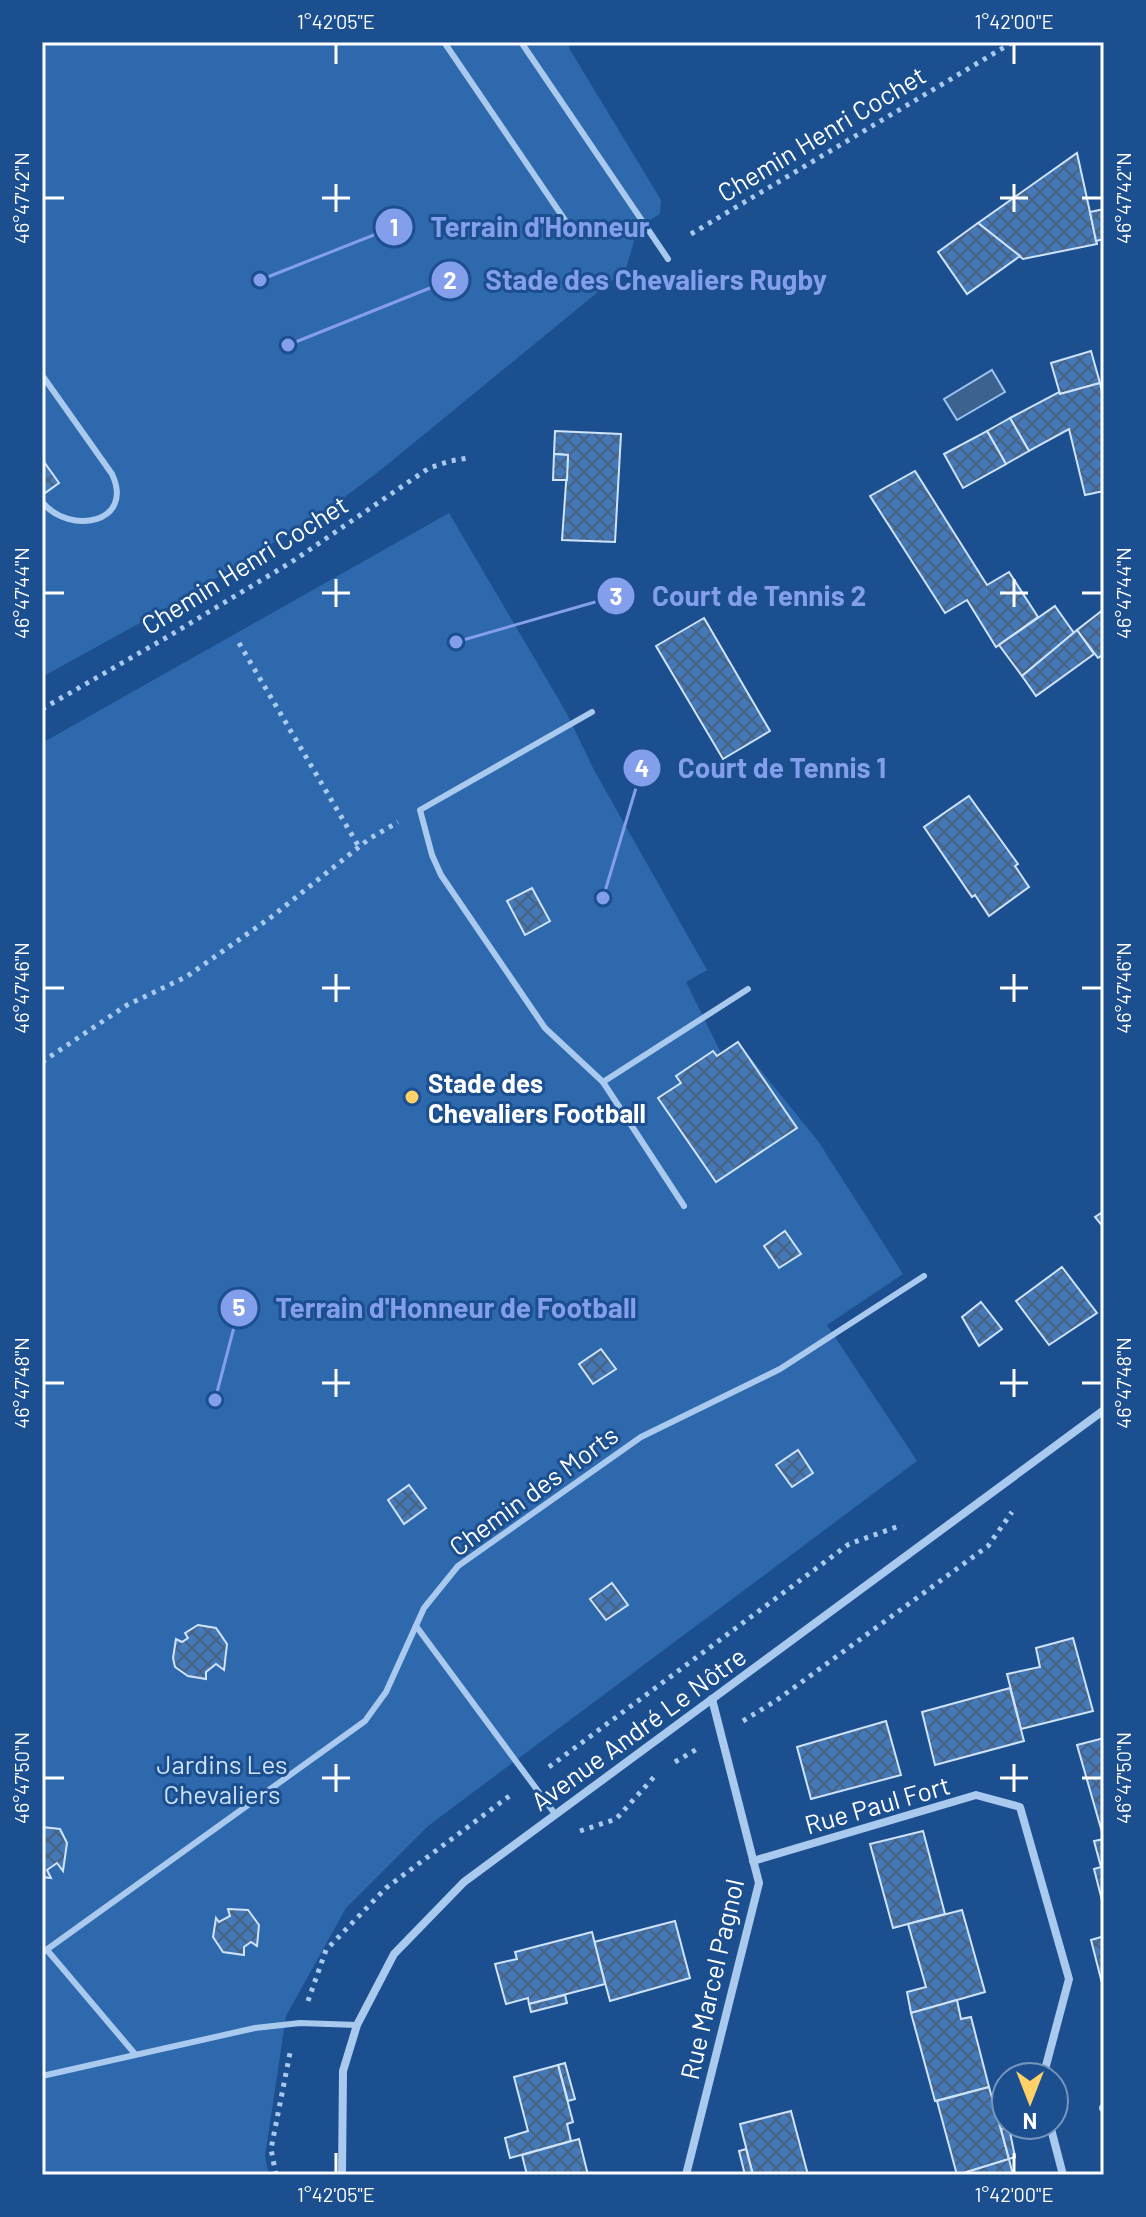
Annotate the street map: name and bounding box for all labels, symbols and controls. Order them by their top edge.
text: 1°42'05"E [297,9,375,33]
text: 1°42'00"E [975,9,1053,33]
street label: Chemin Henri Cochet [711,59,931,207]
text: 46°47'42"N [9,152,33,244]
text: 46°47'42"N [1111,152,1135,244]
callout: Terrain d'Honneur [374,201,665,253]
text: Terrain d'Honneur [431,209,650,243]
text: 1 [390,212,398,241]
callout: Stade des Chevaliers Rugby [430,254,843,306]
text: Stade des Chevaliers Rugby [485,262,827,296]
text: 2 [443,265,457,294]
street label: Chemin Henri Cochet [135,488,353,640]
text: 46°47'44"N [9,547,33,639]
text: 46°47'44"N [1111,547,1135,639]
callout: Court de Tennis 2 [596,570,882,622]
text: Court de Tennis 2 [652,578,866,612]
text: 3 [610,581,622,610]
callout: Court de Tennis 1 [622,742,902,794]
text: Court de Tennis 1 [678,750,886,784]
text: 4 [635,753,649,782]
text: 46°47'46"N [9,942,33,1034]
text: 46°47'46"N [1111,942,1135,1034]
place label: Stade des Chevaliers Football [428,1067,646,1128]
marker: Stade des Chevaliers Football [403,1088,421,1106]
callout: Terrain d'Honneur de Football [219,1282,652,1334]
text: Terrain d'Honneur de Football [275,1290,637,1324]
text: 5 [233,1292,246,1321]
text: 46°47'48"N [9,1337,33,1429]
text: 46°47'48"N [1111,1337,1135,1429]
street label: Chemin des Morts [443,1418,623,1562]
street label: Avenue André Le Nôtre [525,1640,751,1816]
text: 46°47'50"N [9,1732,33,1824]
text: 46°47'50"N [1111,1732,1135,1824]
park label: Jardins Les Chevaliers [156,1748,288,1809]
street label: Rue Paul Fort [801,1768,953,1840]
street label: Rue Marcel Pagnol [673,1876,749,2082]
north arrow [990,2061,1070,2141]
text: N [1023,2109,1037,2135]
text: 1°42'05"E [297,2182,375,2206]
text: 1°42'00"E [975,2182,1053,2206]

